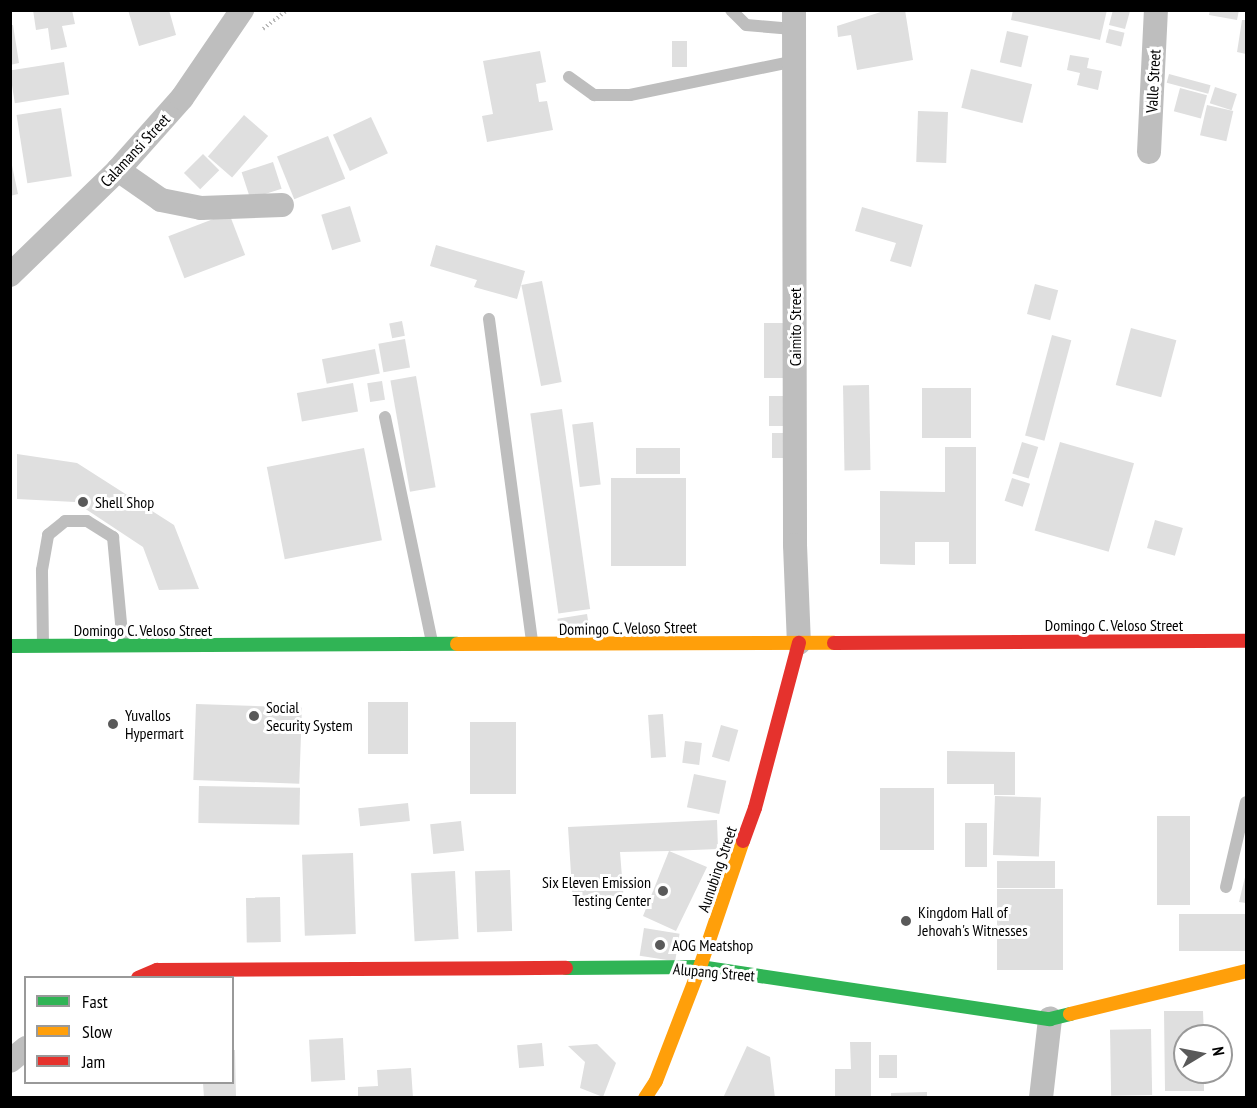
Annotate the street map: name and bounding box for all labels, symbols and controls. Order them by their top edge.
street label: Valle Street [1142,49,1164,113]
street label: Calamansi Street [96,109,174,191]
street label: Caimito Street [785,288,805,366]
place label: Shell Shop [95,492,154,512]
marker: Shell Shop [76,495,90,509]
street label: Domingo C. Veloso Street [1044,615,1184,635]
street label: Domingo C. Veloso Street [558,617,698,639]
street label: Domingo C. Veloso Street [73,620,213,640]
place label: Social Security System [266,697,353,735]
place label: Yuvallos Hypermart [125,705,184,743]
marker: Social Security System [247,709,261,723]
marker: Yuvallos Hypermart [106,717,120,731]
street label: Aunubing Street [693,824,741,914]
place label: Six Eleven Emission Testing Center [542,872,651,910]
marker: Six Eleven Emission Testing Center [656,884,670,898]
place label: Kingdom Hall of Jehovah's Witnesses [918,902,1028,940]
marker: Kingdom Hall of Jehovah's Witnesses [899,914,913,928]
place label: AOG Meatshop [672,935,753,955]
marker: AOG Meatshop [653,938,667,952]
street label: Alupang Street [672,959,756,985]
legend [24,976,234,1084]
text: Fast [82,990,108,1013]
text: Slow [82,1020,112,1043]
north arrow [1173,1024,1233,1084]
text: N [1208,1045,1229,1057]
text: Jam [82,1050,105,1073]

